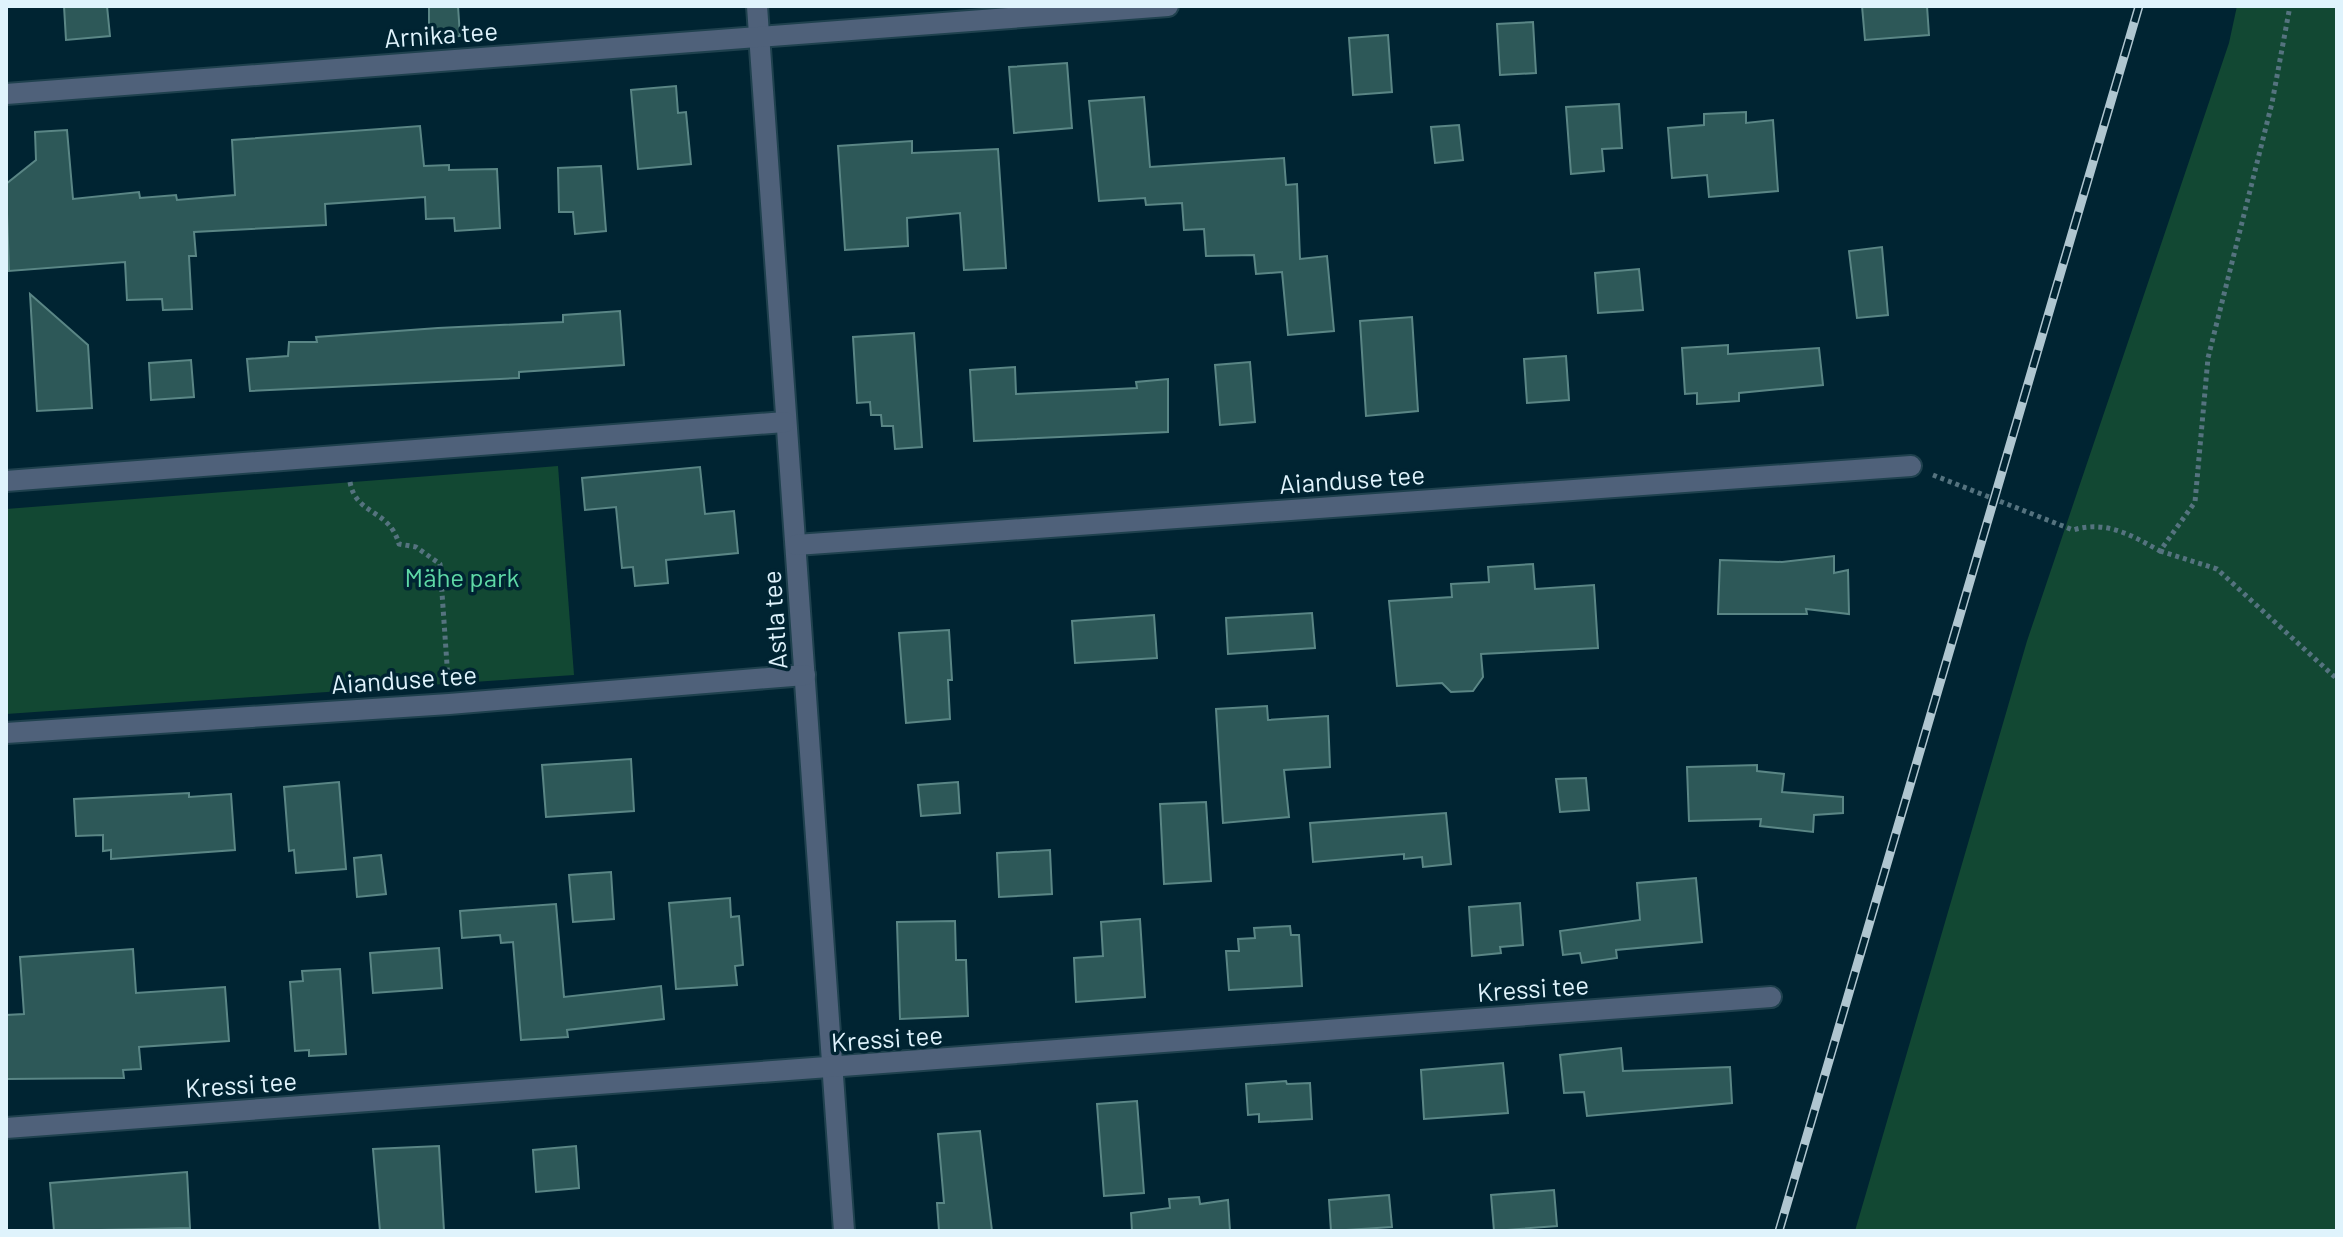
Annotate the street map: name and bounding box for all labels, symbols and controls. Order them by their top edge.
street label: Arnika tee [383,14,499,53]
street label: Aianduse tee [1278,458,1426,499]
park label: Mähe park [405,561,519,592]
street label: Astla tee [755,570,792,671]
street label: Aianduse tee [330,658,478,699]
street label: Kressi tee [1476,968,1590,1007]
street label: Kressi tee [830,1018,944,1057]
street label: Kressi tee [184,1064,298,1103]

